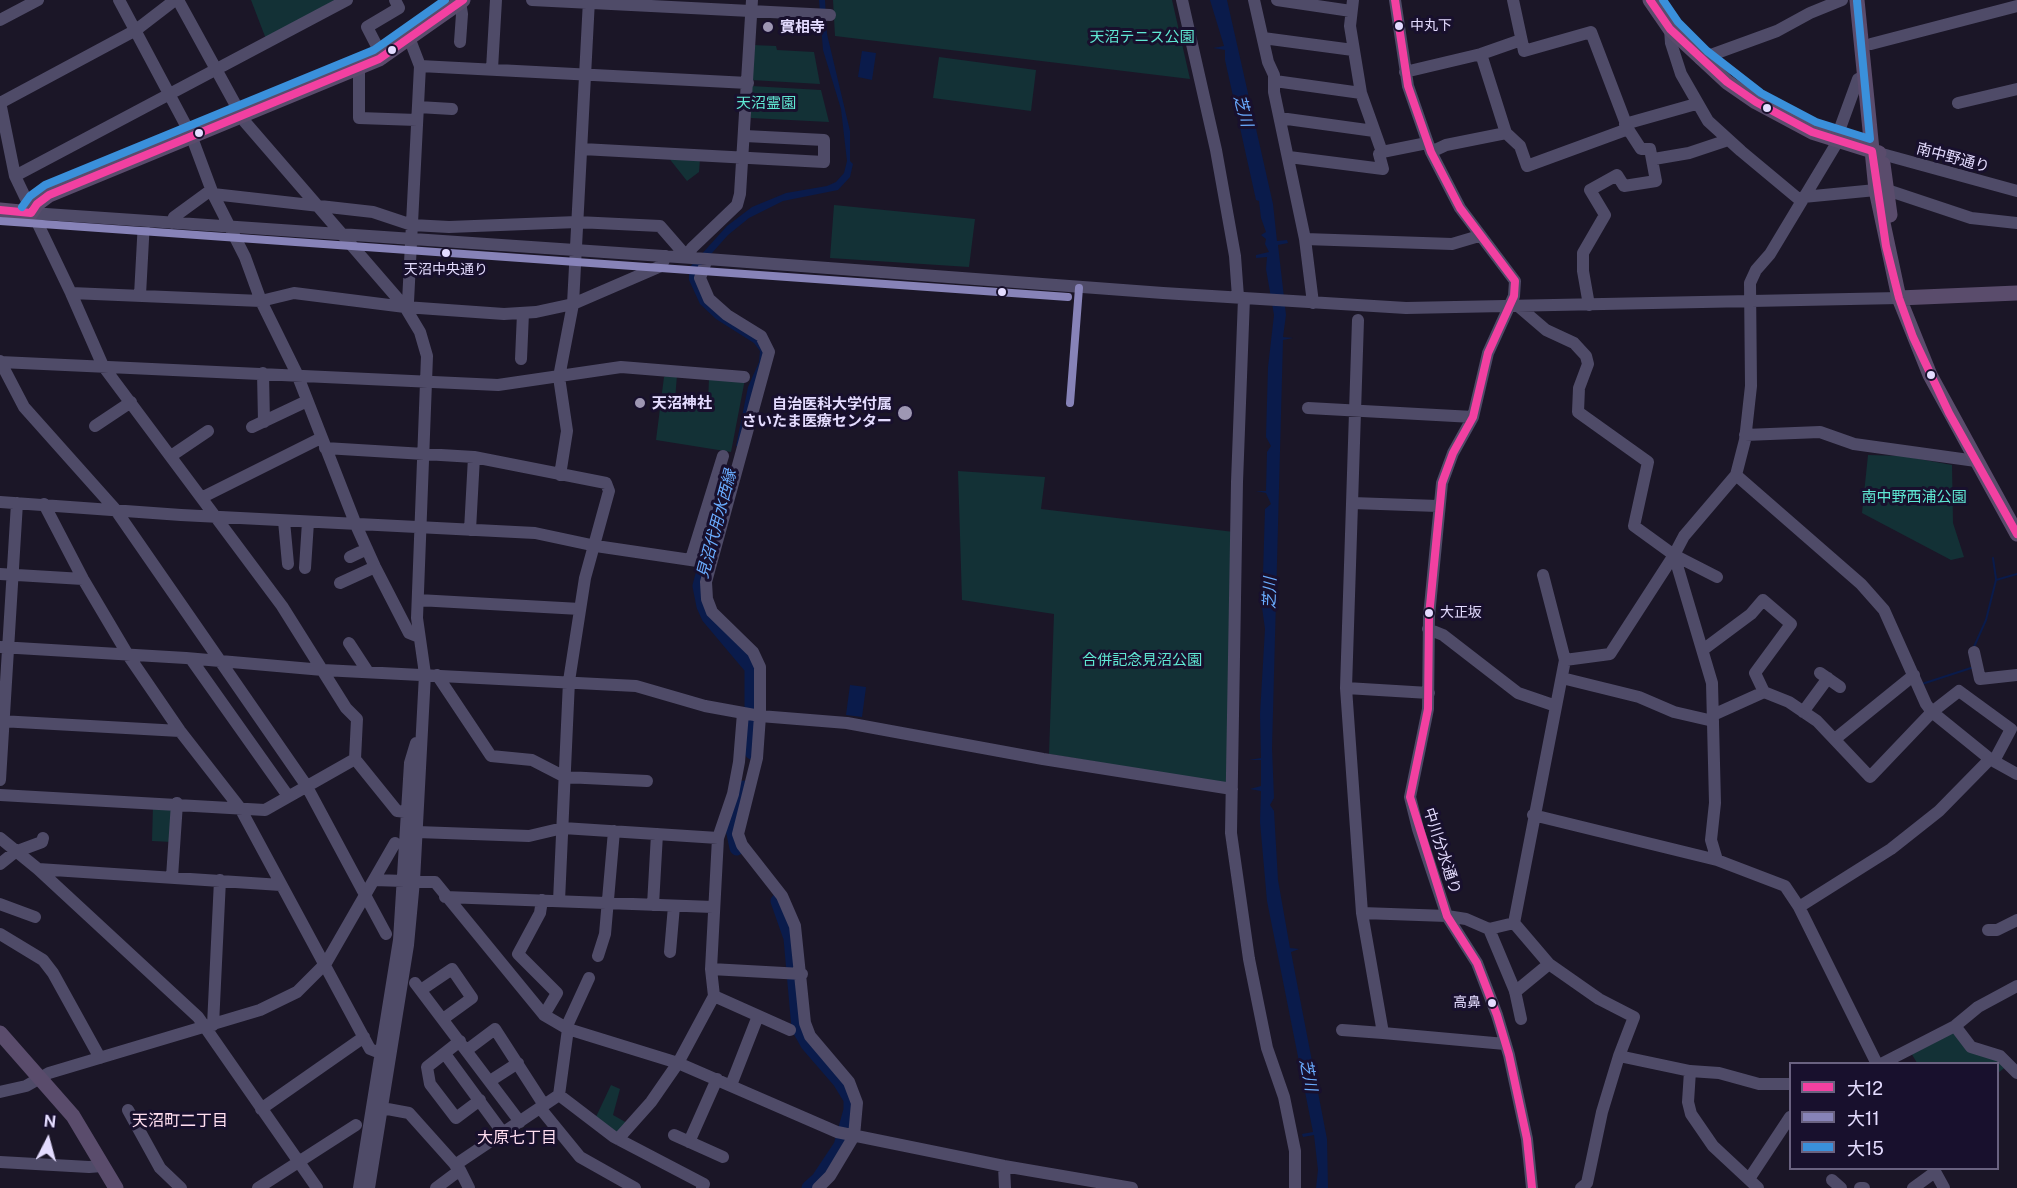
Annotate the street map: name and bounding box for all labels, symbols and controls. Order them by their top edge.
place label: 實相寺 [780,18,825,36]
place label: 中丸下 [1410,18,1452,34]
marker: 實相寺 [761,20,775,34]
marker: 中丸下 [1393,20,1405,32]
park label: 天沼テニス公園 [1090,28,1194,46]
unlabelled marker [386,44,398,56]
water label: 芝川 [1230,93,1256,129]
park label: 天沼霊園 [736,94,796,112]
unlabelled marker [1761,102,1773,114]
unlabelled marker [193,127,205,139]
street label: 南中野通り [1914,140,1992,176]
marker: 天沼中央通り [440,247,452,259]
place label: 天沼中央通り [404,262,488,278]
unlabelled marker [996,286,1008,298]
unlabelled marker [1925,369,1937,381]
place label: 天沼神社 [652,394,712,412]
place label: 自治医科大学付属 さいたま医療センター [742,395,892,430]
marker: 天沼神社 [633,396,647,410]
marker: 自治医科大学付属 さいたま医療センター [896,404,914,422]
water label: 見沼代用水西縁 [693,467,741,581]
park label: 南中野西浦公園 [1862,488,1966,506]
water label: 芝川 [1260,577,1280,609]
place label: 大正坂 [1440,605,1482,621]
marker: 大正坂 [1423,607,1435,619]
park label: 合併記念見沼公園 [1082,651,1202,669]
street label: 中川分水通り [1420,805,1464,897]
place label: 高鼻 [1453,995,1481,1011]
marker: 高鼻 [1486,997,1498,1009]
water label: 芝川 [1296,1057,1320,1093]
legend [1789,1062,1999,1170]
text: 大12 [1847,1078,1883,1099]
text: 大11 [1847,1108,1880,1129]
north arrow [18,1110,78,1170]
text: N [43,1111,57,1132]
district label: 天沼町二丁目 [132,1111,228,1131]
district label: 大原七丁目 [477,1128,557,1148]
text: 大15 [1847,1138,1884,1159]

